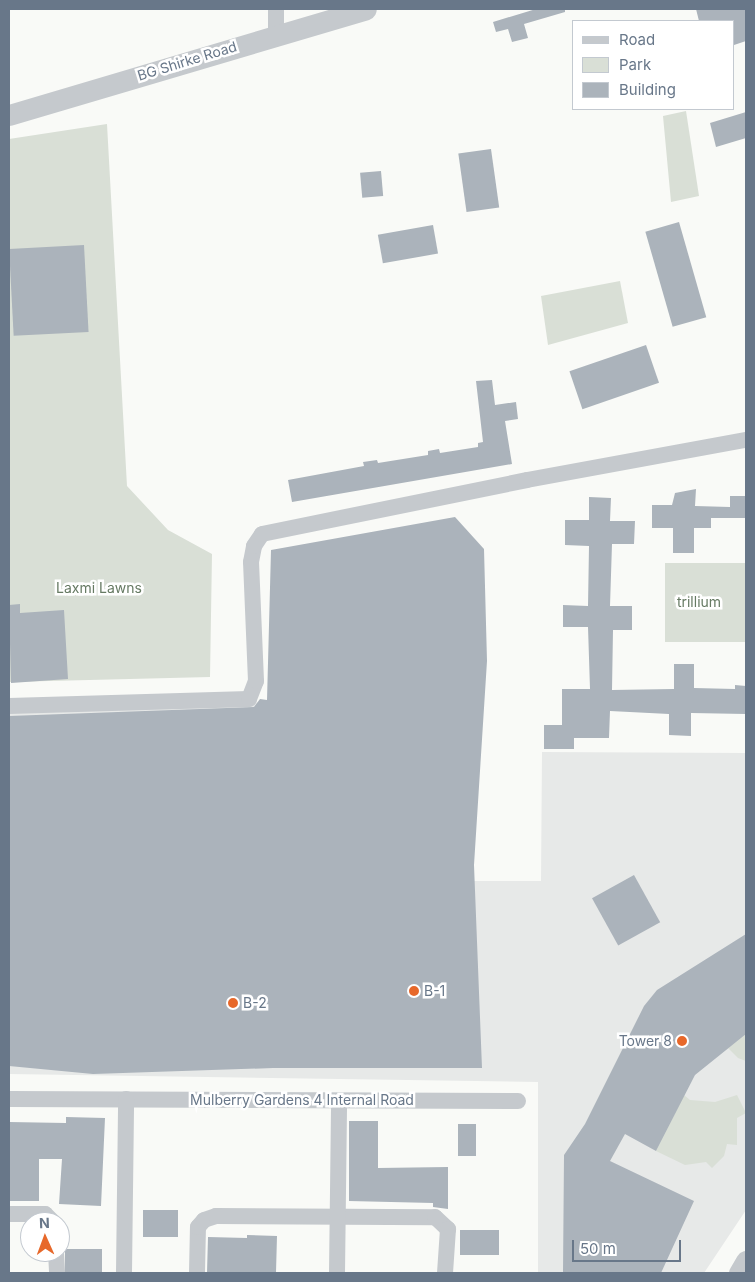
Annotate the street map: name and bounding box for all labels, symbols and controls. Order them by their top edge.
legend [572,20,735,110]
text: Road [619,30,655,49]
street label: BG Shirke Road [135,38,239,84]
text: Park [619,55,651,74]
text: Building [619,80,676,99]
park label: Laxmi Lawns [56,580,142,596]
park label: trillium [677,594,721,610]
place label: B-1 [424,983,445,999]
marker: B-1 [408,985,420,997]
place label: B-2 [243,995,267,1011]
marker: B-2 [227,997,239,1009]
place label: Tower 8 [619,1033,672,1049]
marker: Tower 8 [676,1035,688,1047]
street label: Mulberry Gardens 4 Internal Road [190,1092,414,1108]
north arrow [20,1212,70,1262]
text: N [39,1214,50,1231]
scale bar [575,1230,684,1262]
text: 50 m [580,1239,616,1258]

